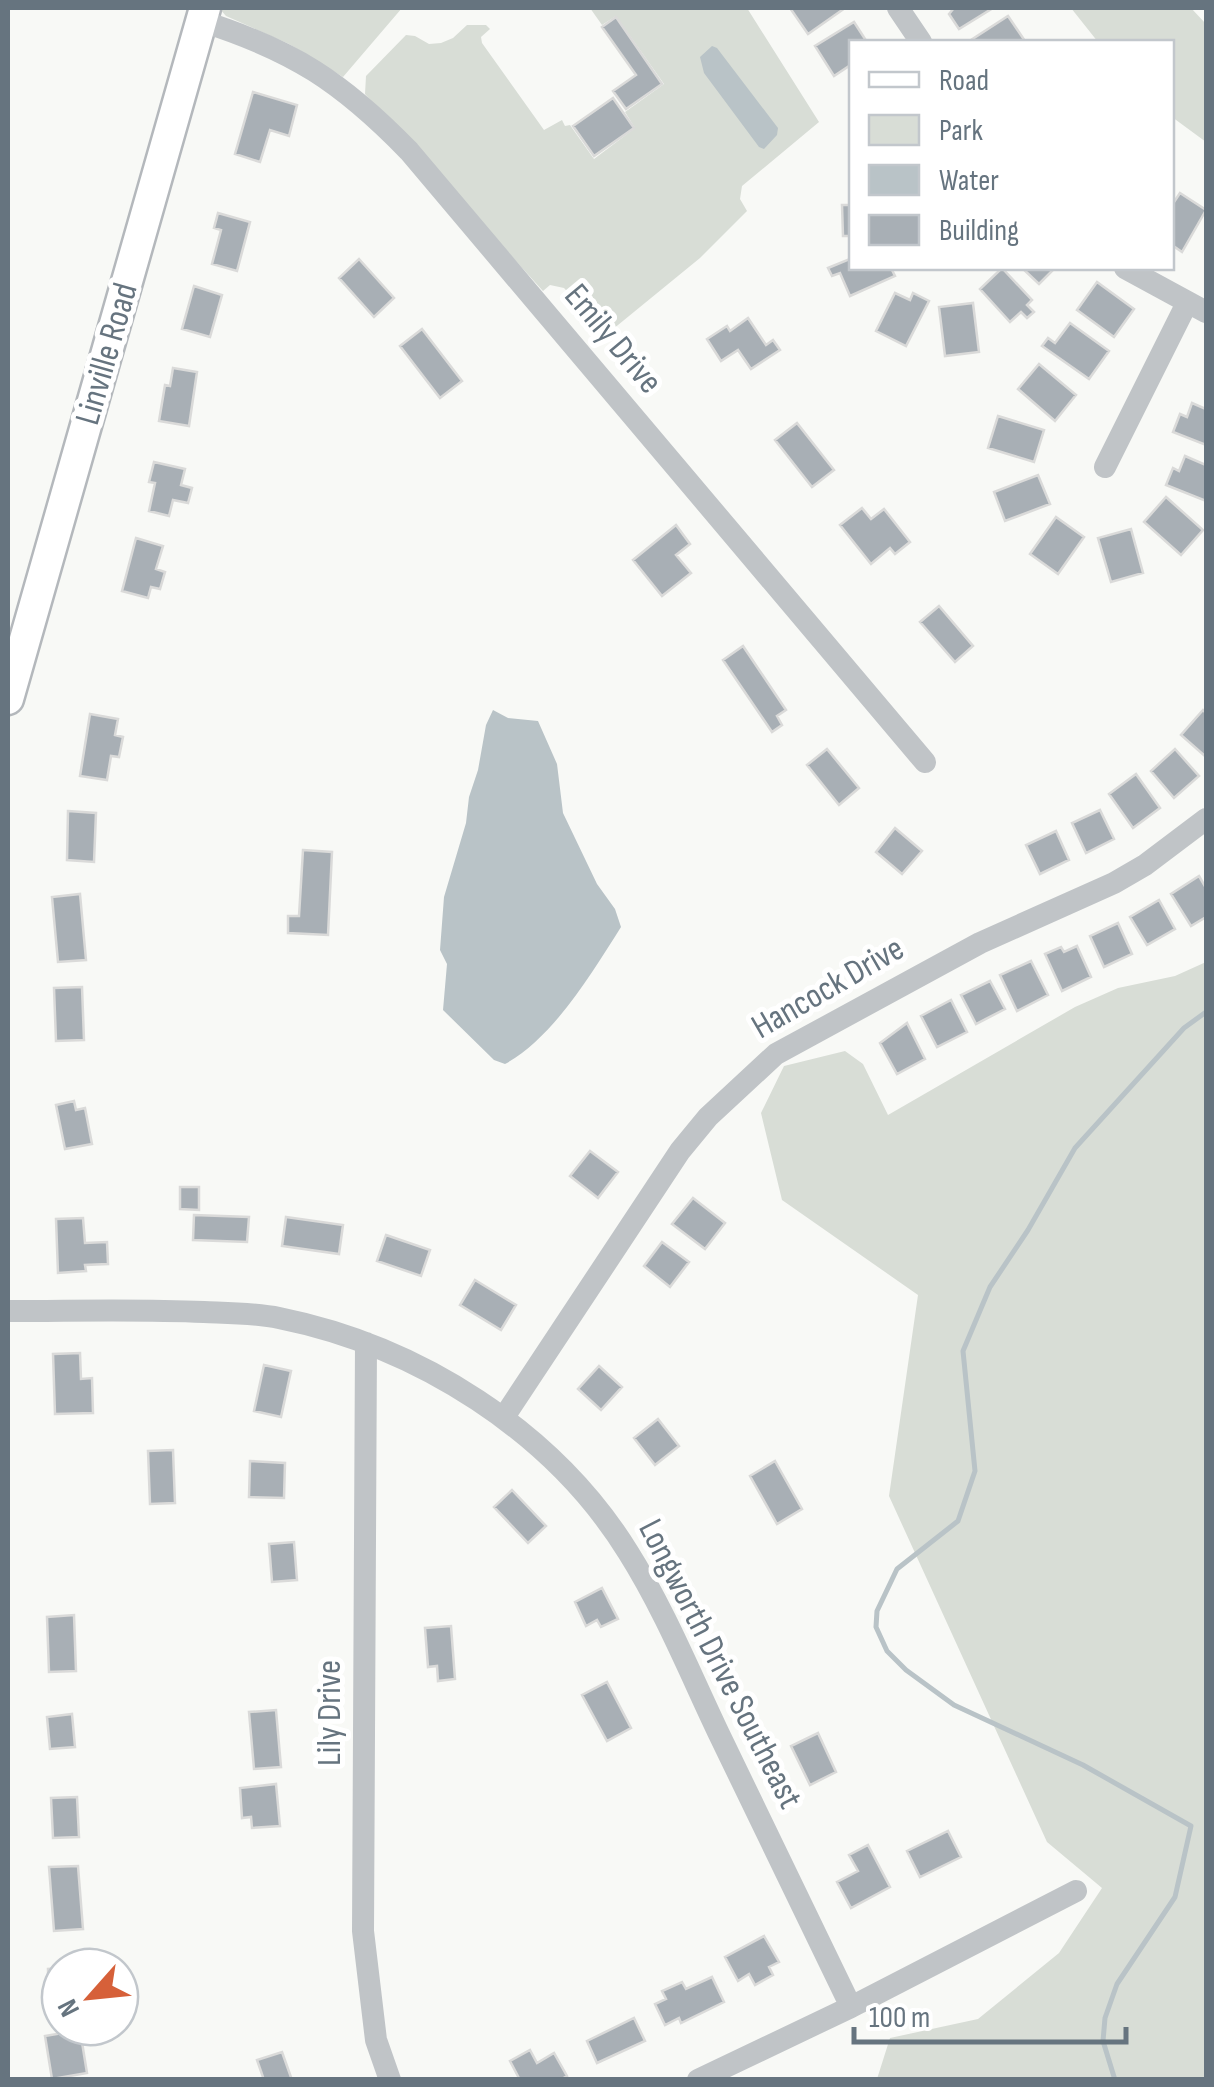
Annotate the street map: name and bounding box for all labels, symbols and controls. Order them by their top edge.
legend [849,40,1174,270]
text: Road [939,63,989,99]
text: Park [939,113,983,149]
text: Water [939,163,999,199]
text: Building [939,213,1019,249]
street label: Emily Drive [555,275,671,403]
street label: Linville Road [66,278,148,430]
street label: Hancock Drive [744,927,912,1049]
street label: Longworth Drive Southeast [628,1512,812,1816]
street label: Lily Drive [308,1660,351,1766]
north arrow [40,1947,140,2047]
scale bar [854,1982,1126,2044]
text: N [51,1994,87,2022]
text: 100 m [869,2000,930,2036]

